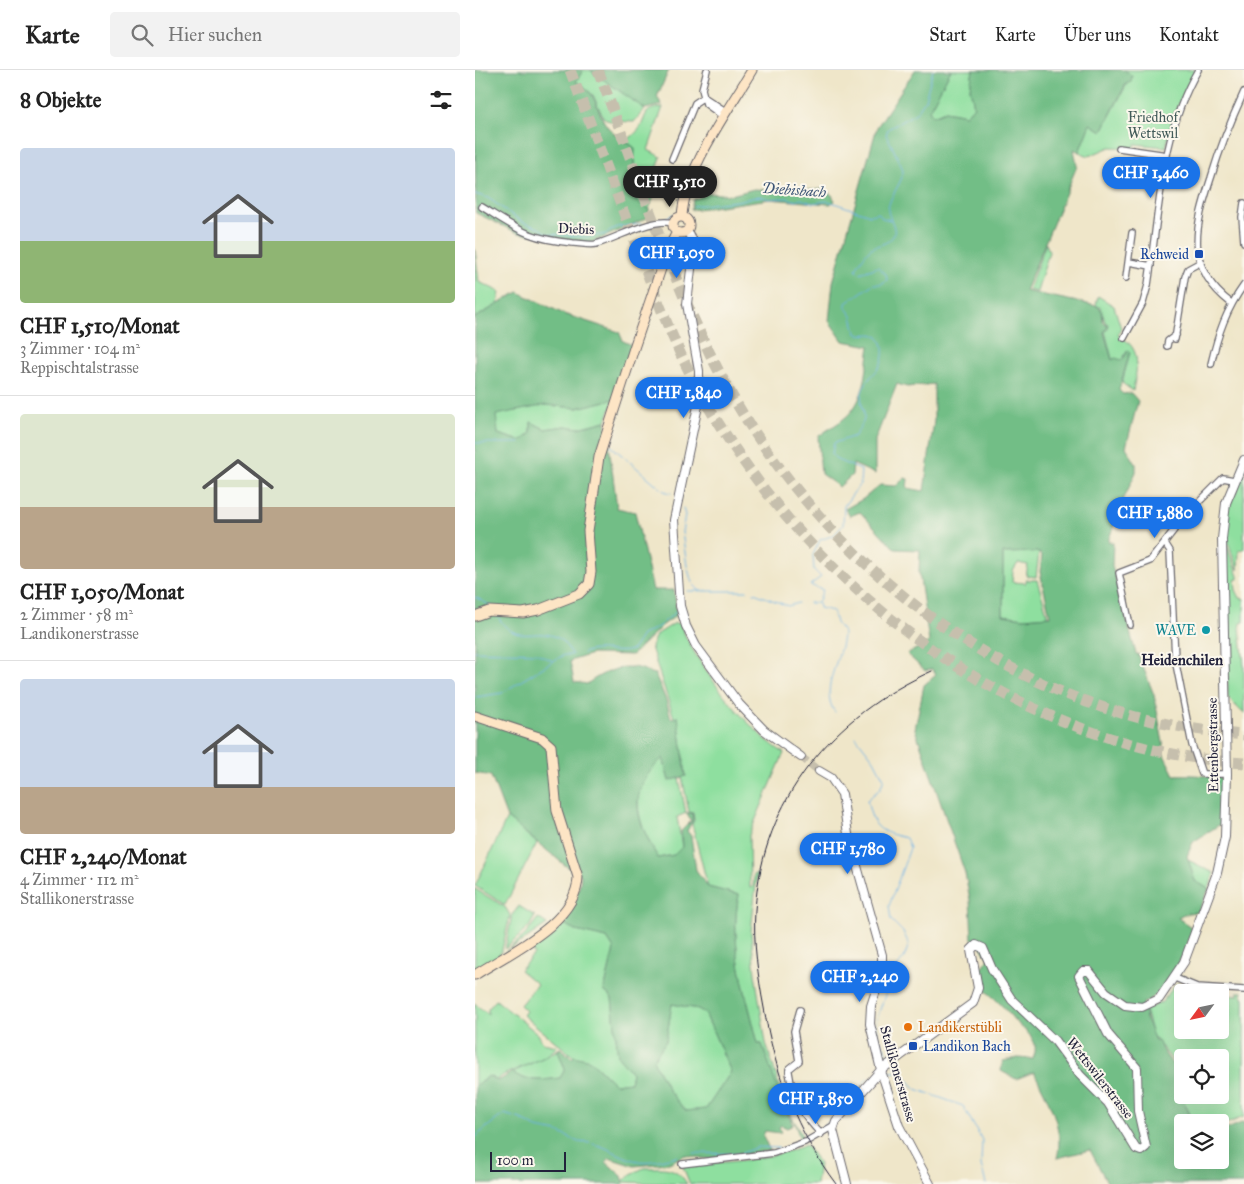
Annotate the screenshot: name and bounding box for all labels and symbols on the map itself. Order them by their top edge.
park label: Friedhof Wettswil [1128,109,1180,142]
pin: CHF 1,460 [1094,156,1208,199]
pin: CHF 1,510 [613,166,727,208]
water label: Diebisbach [761,179,827,201]
street label: Diebis [558,220,594,238]
pin: CHF 1,050 [620,236,734,279]
place label: Rehweid [1140,246,1189,263]
marker: Rehweid [1193,248,1205,260]
pin: CHF 1,840 [627,376,741,419]
pin: CHF 1,880 [1098,496,1212,539]
place label: WAVE [1155,622,1196,639]
marker: WAVE [1200,624,1212,636]
district label: Heidenchilen [1141,651,1224,669]
street label: Ettenbergstrasse [1204,697,1222,793]
pin: CHF 1,780 [791,832,905,875]
pin: CHF 2,240 [803,960,917,1003]
north arrow [1174,984,1229,1039]
place label: Landikerstübli [918,1019,1002,1036]
marker: Landikerstübli [902,1021,914,1033]
street label: Stallikonerstrasse [876,1024,920,1124]
street label: Wettswilerstrasse [1063,1034,1137,1122]
place label: Landikon Bach [923,1038,1011,1055]
marker: Landikon Bach [907,1040,919,1052]
pin: CHF 1,850 [759,1082,873,1125]
scale bar [490,1149,566,1172]

